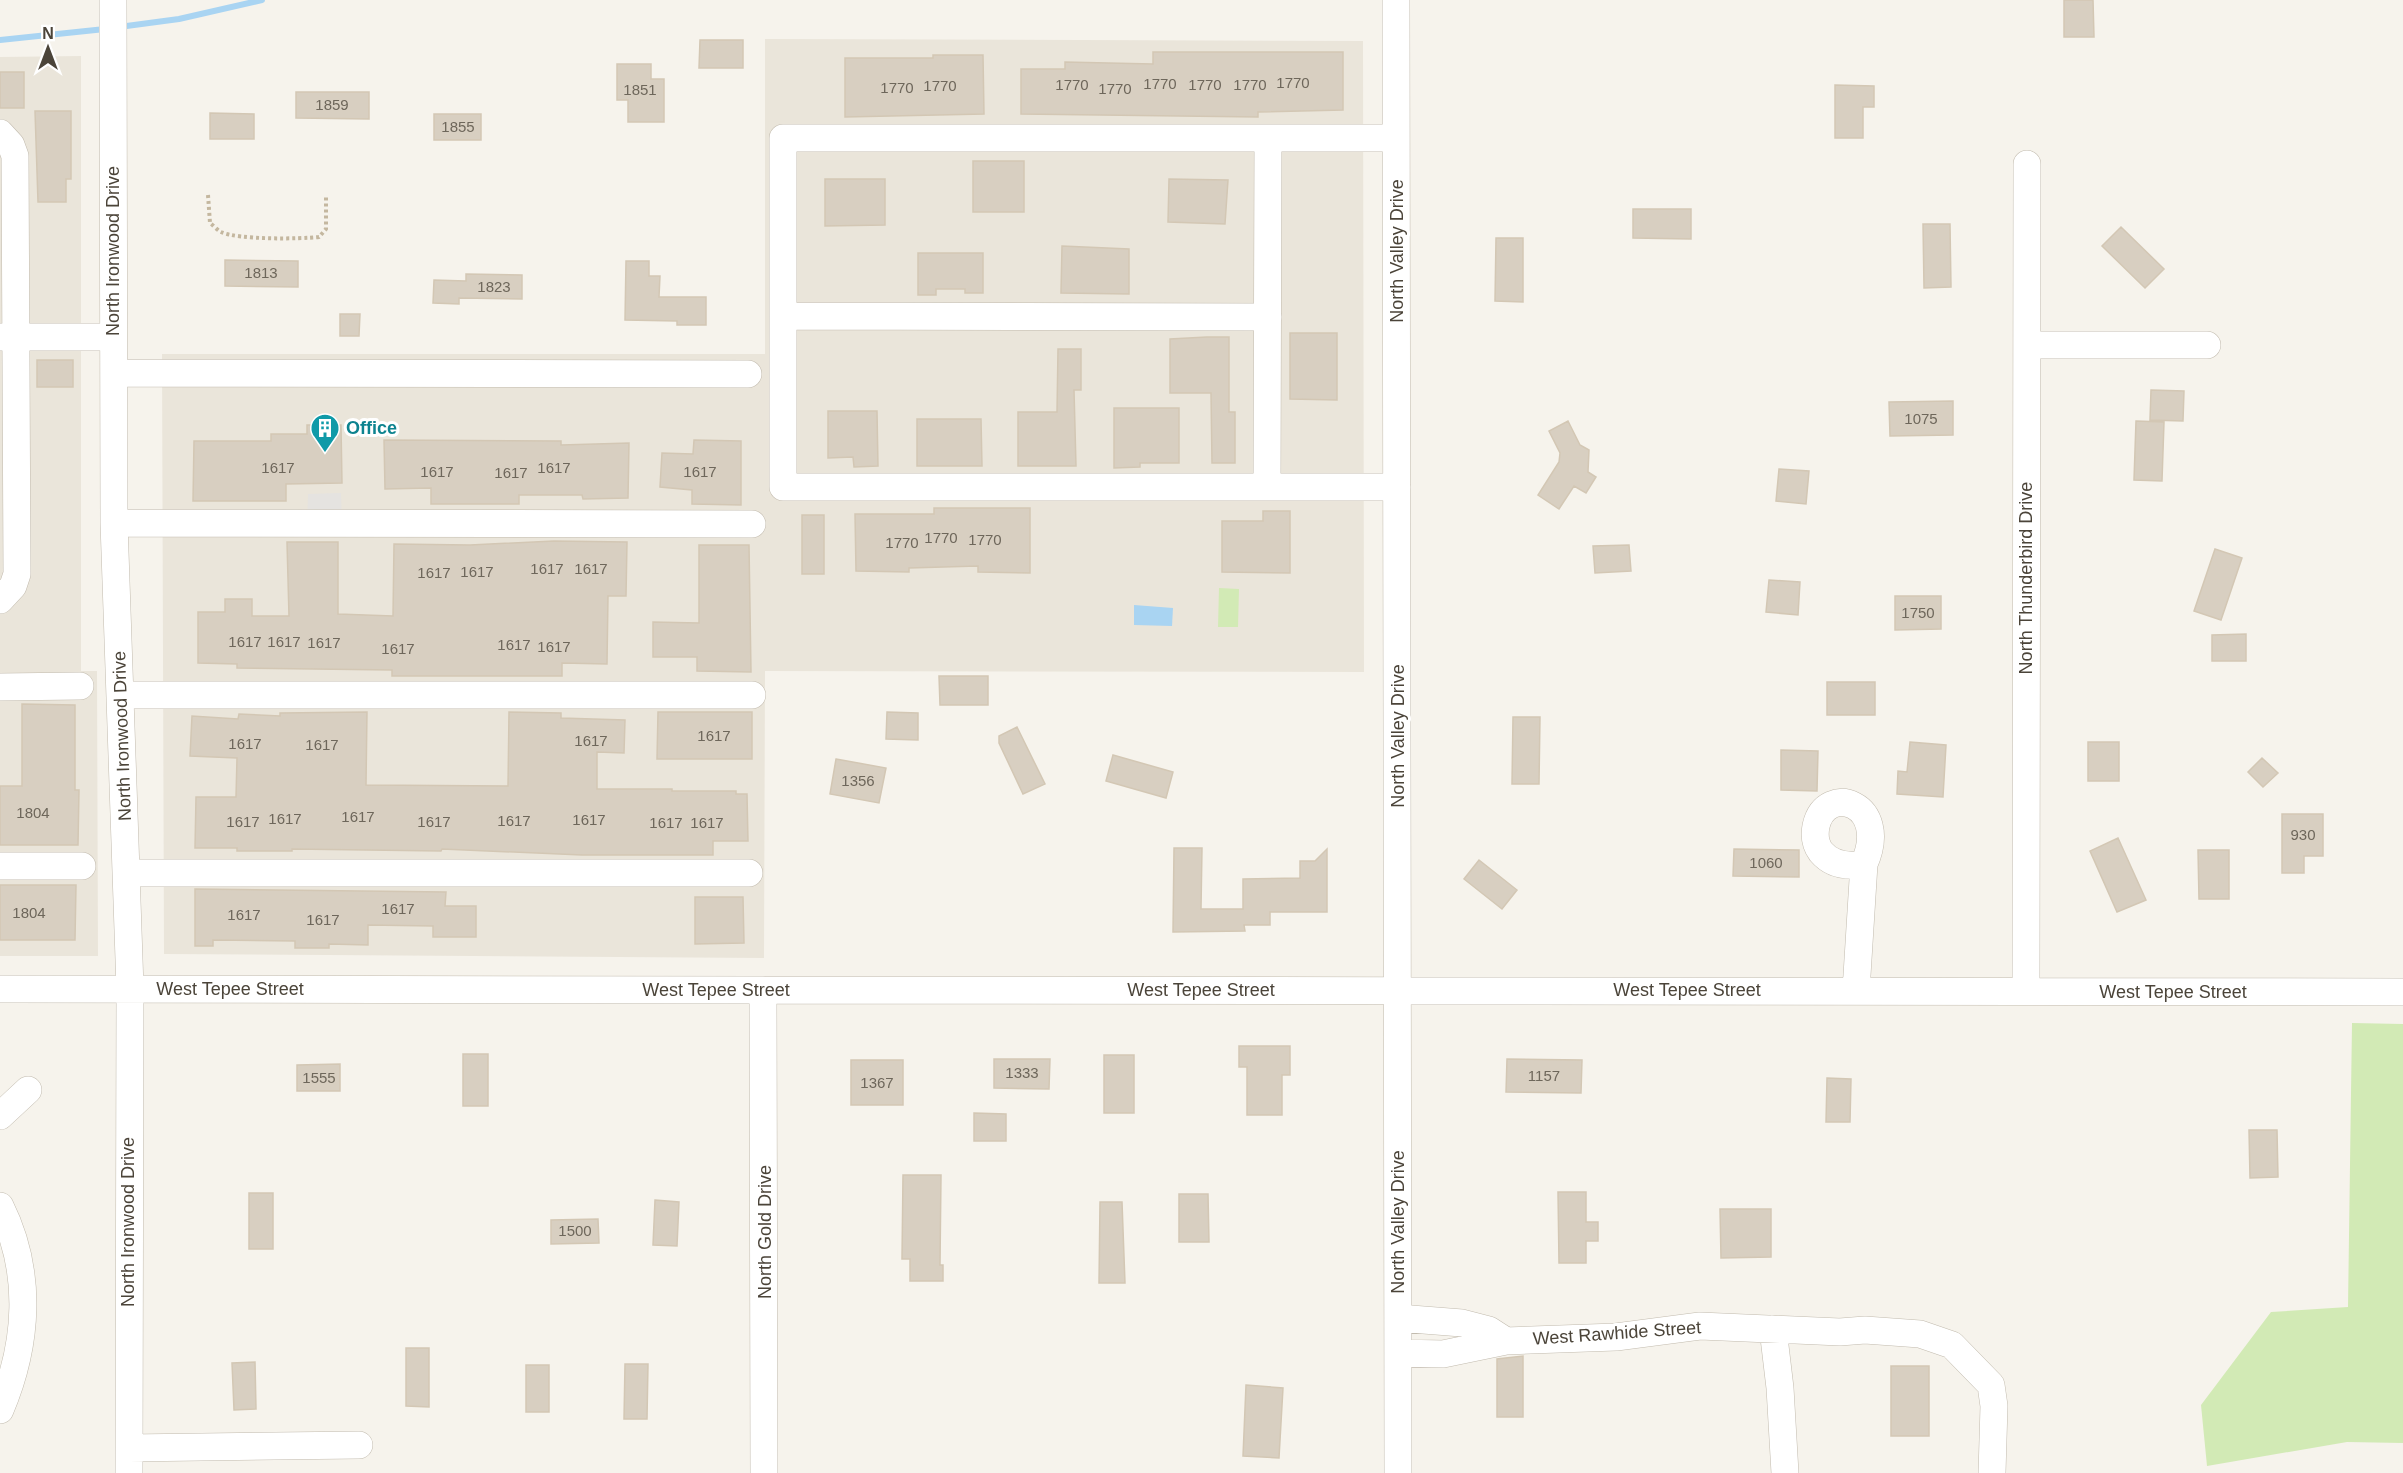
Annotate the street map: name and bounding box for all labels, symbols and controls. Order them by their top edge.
north arrow [18,18,78,78]
text: N [42,25,54,42]
house number: 1770 [1276,74,1310,91]
house number: 1770 [1143,75,1177,92]
house number: 1770 [1055,76,1089,93]
house number: 1770 [1188,76,1222,93]
house number: 1770 [1233,76,1267,93]
house number: 1770 [923,77,957,94]
house number: 1770 [880,79,914,96]
house number: 1770 [1098,80,1132,97]
house number: 1851 [623,81,657,98]
house number: 1859 [315,96,349,113]
house number: 1855 [441,118,475,135]
street label: North Ironwood Drive [103,166,123,336]
street label: North Valley Drive [1387,179,1407,323]
house number: 1813 [244,264,278,281]
house number: 1823 [477,278,511,295]
house number: 1075 [1904,410,1938,427]
building icon: Office [309,412,341,454]
place label: Office [346,418,397,438]
house number: 1617 [261,459,295,476]
house number: 1617 [537,459,571,476]
house number: 1617 [420,463,454,480]
house number: 1617 [683,463,717,480]
house number: 1617 [494,464,528,481]
street label: North Thunderbird Drive [2016,482,2036,674]
house number: 1770 [924,529,958,546]
house number: 1770 [968,531,1002,548]
house number: 1770 [885,534,919,551]
house number: 1617 [530,560,564,577]
house number: 1617 [574,560,608,577]
house number: 1617 [460,563,494,580]
house number: 1617 [417,564,451,581]
house number: 1750 [1901,604,1935,621]
house number: 1617 [228,633,262,650]
house number: 1617 [267,633,301,650]
house number: 1617 [307,634,341,651]
house number: 1617 [497,636,531,653]
house number: 1617 [537,638,571,655]
house number: 1617 [381,640,415,657]
street label: North Ironwood Drive [109,651,135,821]
street label: North Valley Drive [1388,664,1408,808]
house number: 1617 [697,727,731,744]
house number: 1617 [574,732,608,749]
house number: 1617 [228,735,262,752]
house number: 1617 [305,736,339,753]
house number: 1356 [841,772,875,789]
house number: 1804 [16,804,50,821]
house number: 1617 [341,808,375,825]
house number: 1617 [268,810,302,827]
house number: 1617 [572,811,606,828]
house number: 1617 [497,812,531,829]
house number: 1617 [226,813,260,830]
house number: 1617 [417,813,451,830]
house number: 1617 [649,814,683,831]
house number: 1617 [690,814,724,831]
house number: 930 [2290,826,2316,843]
house number: 1060 [1749,854,1783,871]
house number: 1617 [381,900,415,917]
house number: 1804 [12,904,46,921]
house number: 1617 [227,906,261,923]
house number: 1617 [306,911,340,928]
street label: West Tepee Street [156,979,304,999]
street label: West Tepee Street [642,980,790,1000]
street label: West Tepee Street [1127,980,1275,1000]
street label: West Tepee Street [1613,980,1761,1000]
street label: West Tepee Street [2099,982,2247,1002]
house number: 1333 [1005,1064,1039,1081]
house number: 1157 [1528,1067,1560,1084]
house number: 1555 [302,1069,336,1086]
house number: 1367 [860,1074,894,1091]
street label: North Ironwood Drive [118,1137,138,1307]
street label: North Valley Drive [1388,1150,1408,1294]
street label: North Gold Drive [755,1165,775,1299]
house number: 1500 [558,1222,592,1239]
street label: West Rawhide Street [1532,1317,1702,1349]

